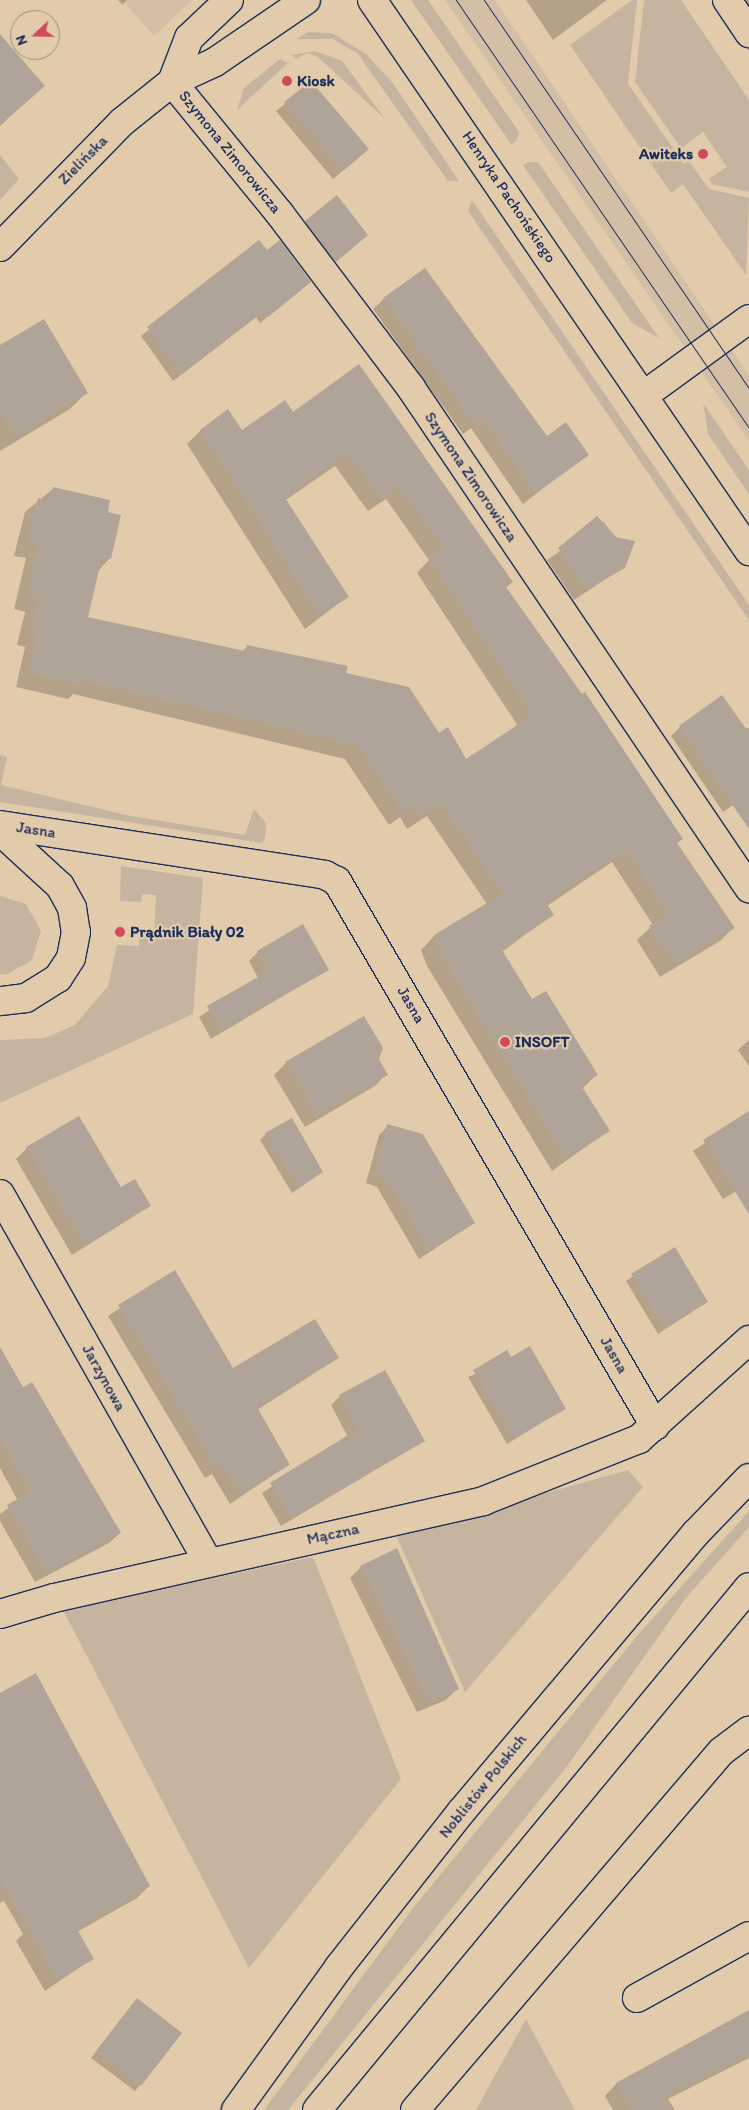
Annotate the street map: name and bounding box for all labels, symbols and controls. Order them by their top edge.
north arrow [10,10,60,60]
text: N [12,33,31,48]
place label: Kiosk [297,71,335,91]
marker: Kiosk [281,75,293,87]
street label: Szymona Zimorowicza [174,87,286,217]
street label: Henryka Pachońskiego [458,128,560,266]
street label: Zielińska [54,131,112,189]
place label: Awiteks [639,144,693,164]
marker: Awiteks [697,148,709,160]
street label: Szymona Zimorowicza [420,408,522,546]
street label: Jasna [15,817,57,843]
place label: Prądnik Biały 02 [130,922,244,942]
marker: Prądnik Biały 02 [114,926,126,938]
street label: Jasna [393,983,429,1027]
place label: INSOFT [515,1032,569,1052]
marker: INSOFT [499,1036,511,1048]
street label: Jasna [596,1333,632,1377]
street label: Jarzynowa [78,1341,130,1415]
street label: Mączna [305,1519,361,1549]
street label: Noblistów Polskich [435,1730,531,1842]

